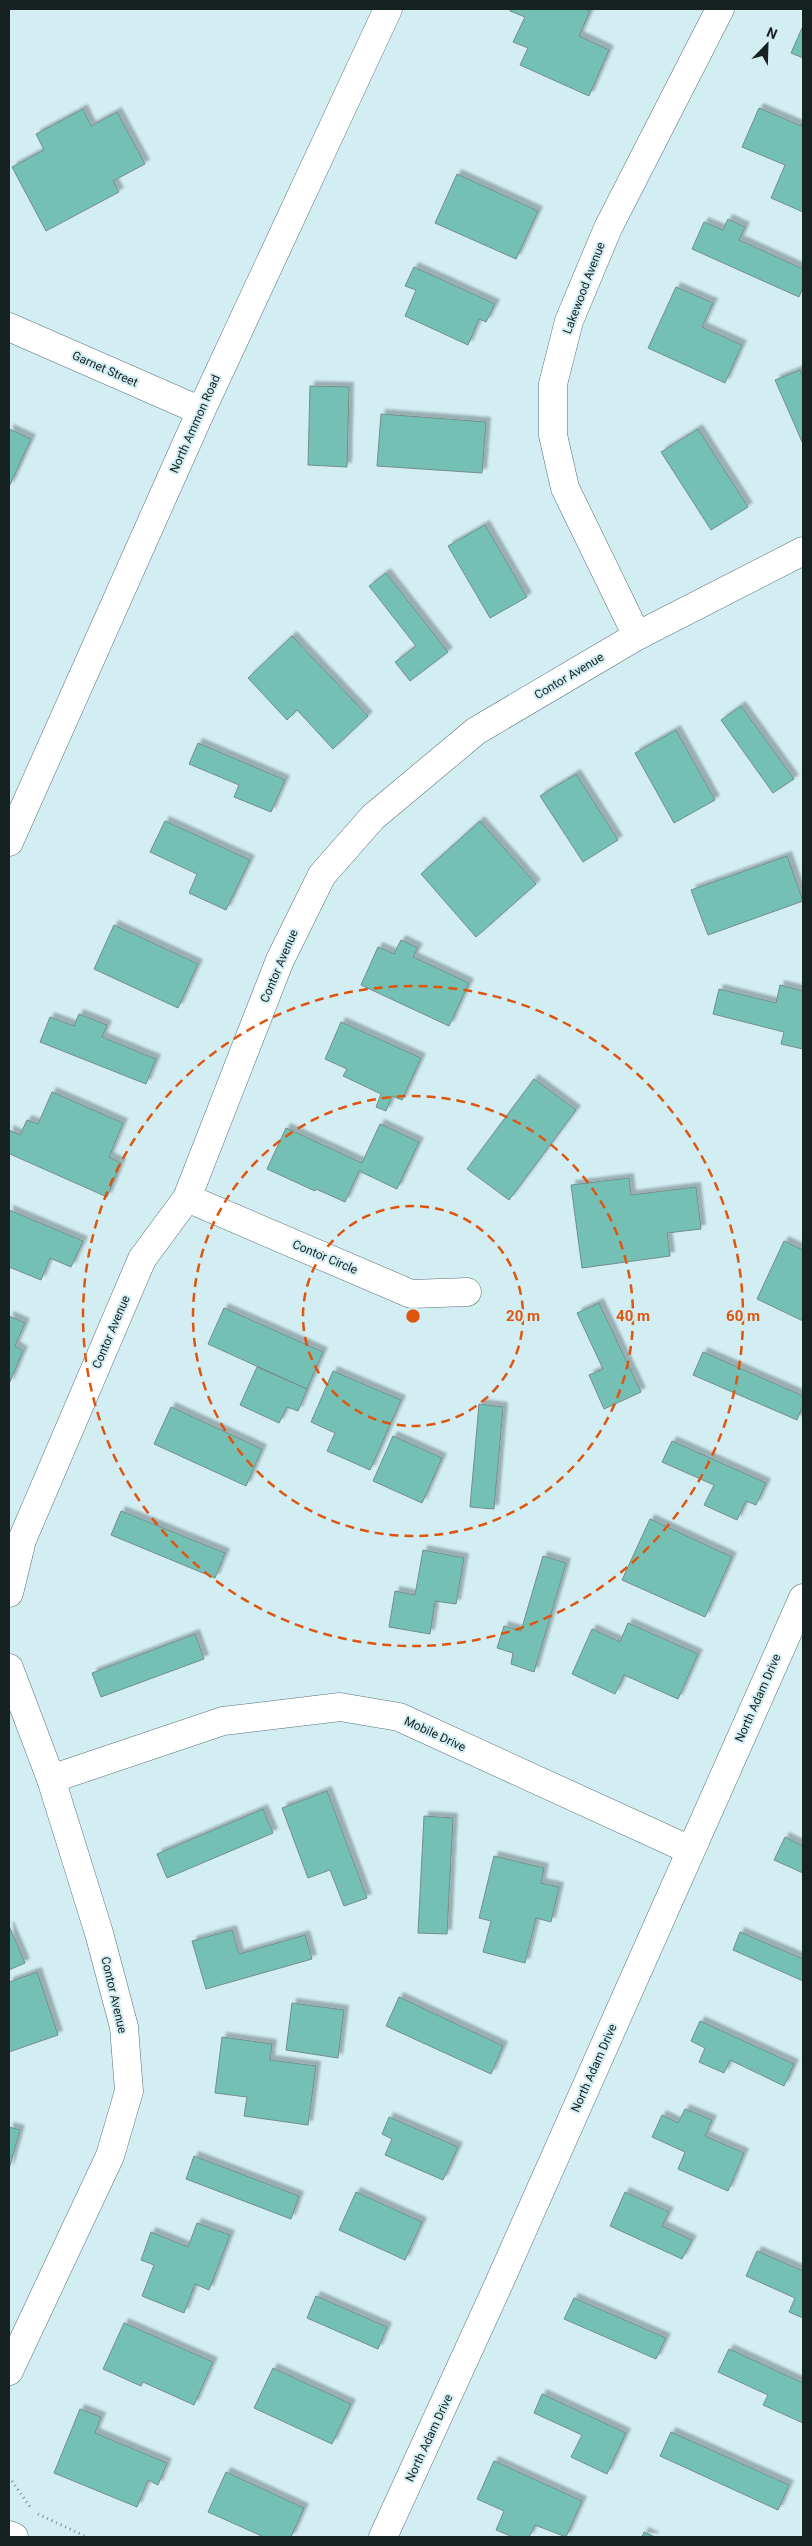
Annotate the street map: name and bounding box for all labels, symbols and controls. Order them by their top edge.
north arrow [742,20,792,70]
text: N [764,24,780,42]
street label: Lakewood Avenue [560,240,608,336]
street label: Garnet Street [70,348,140,390]
street label: North Ammon Road [167,373,223,475]
street label: Contor Avenue [532,650,606,702]
street label: Contor Avenue [257,927,301,1005]
street label: Contor Circle [290,1237,360,1277]
street label: Contor Avenue [89,1293,133,1371]
centre of rings [404,1307,422,1325]
text: 20 m [506,1307,540,1325]
text: 40 m [616,1307,650,1325]
text: 60 m [726,1307,760,1325]
street label: North Adam Drive [732,1652,784,1744]
street label: Mobile Drive [402,1714,468,1754]
street label: Contor Avenue [98,1955,130,2035]
street label: North Adam Drive [568,2022,620,2114]
street label: North Adam Drive [403,2392,455,2484]

